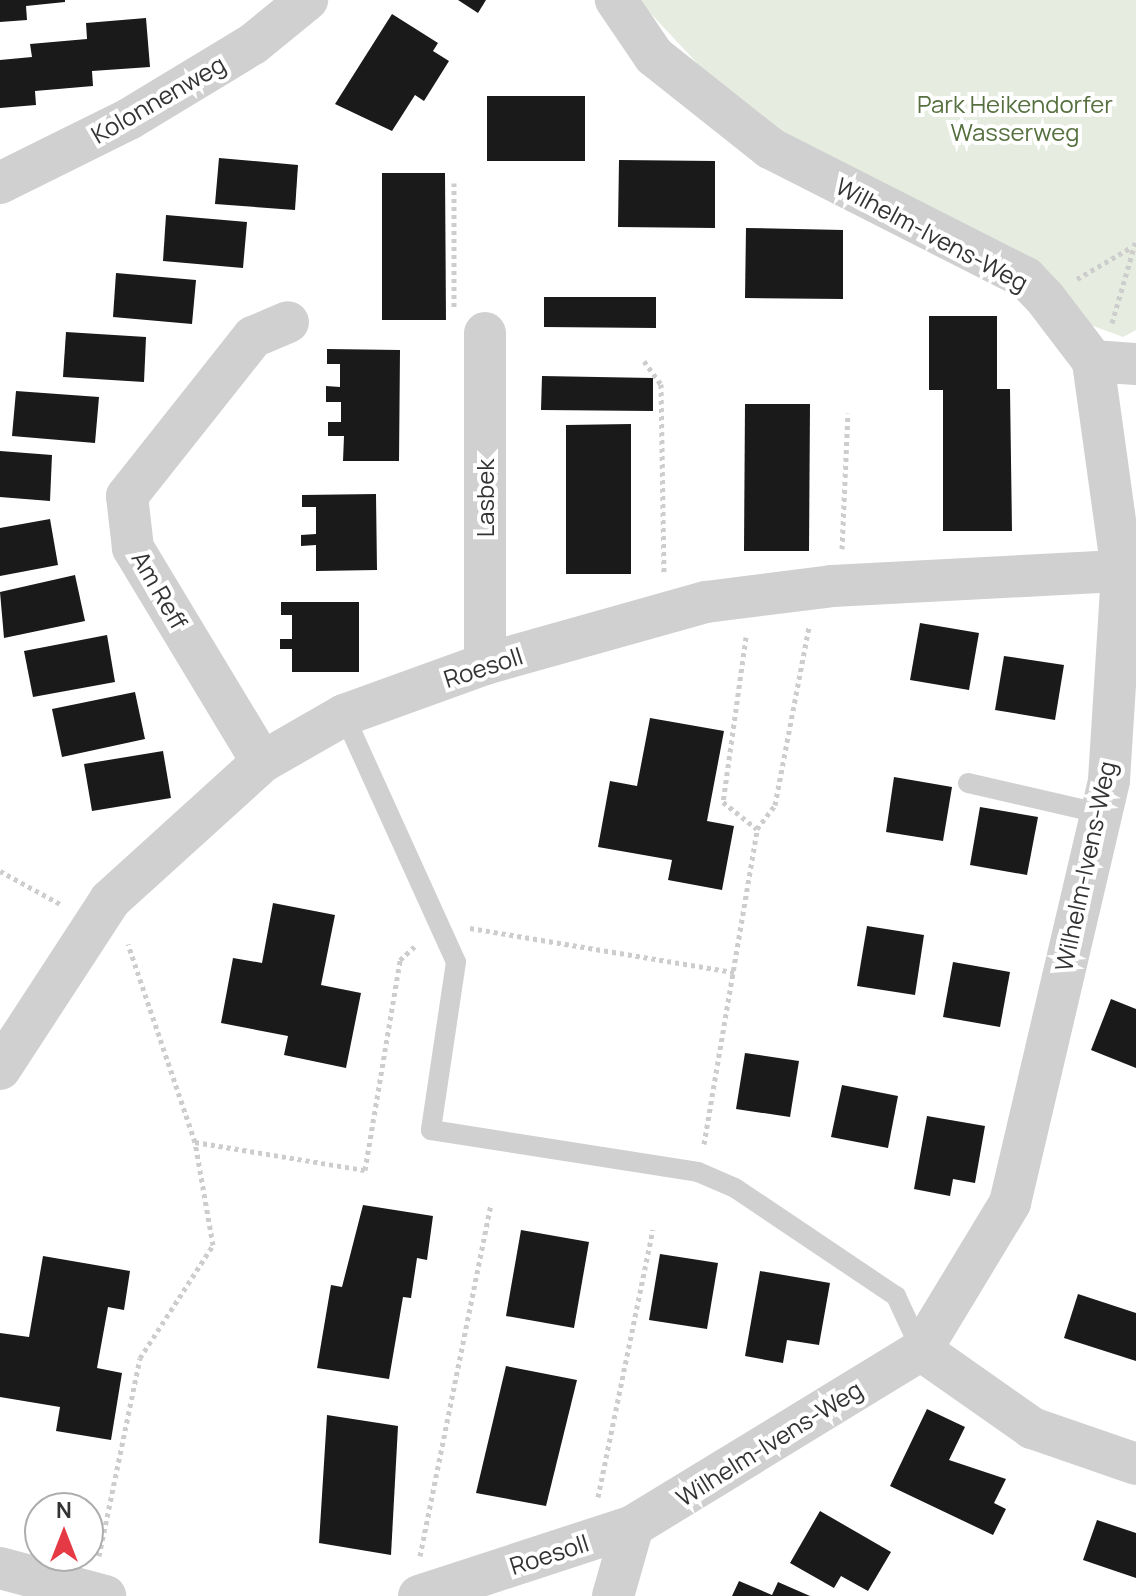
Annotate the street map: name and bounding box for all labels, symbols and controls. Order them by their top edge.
street label: Kolonnenweg [86,49,230,149]
park label: Park Heikendorfer Wasserweg [917,90,1113,146]
street label: Wilhelm-Ivens-Weg [831,171,1033,297]
street label: Lasbek [471,459,499,537]
street label: Am Reff [126,546,194,634]
street label: Roesoll [440,641,526,693]
street label: Wilhelm-Ivens-Weg [1049,759,1121,973]
street label: Wilhelm-Ivens-Weg [671,1374,867,1512]
north arrow [24,1492,104,1572]
text: N [56,1495,72,1525]
street label: Roesoll [506,1528,592,1580]

